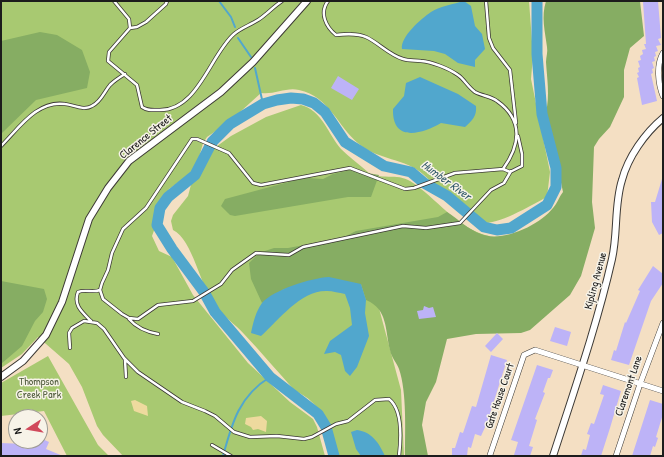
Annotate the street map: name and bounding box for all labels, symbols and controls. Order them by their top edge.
street label: Clarence Street [117,112,175,162]
water label: Humber River [418,158,474,204]
street label: Kipling Avenue [582,251,610,311]
street label: Claremont Lane [613,354,645,418]
street label: Gate House Court [483,362,517,430]
park label: Thompson Creek Park [17,375,61,401]
north arrow [8,409,48,449]
text: N [10,427,25,436]

